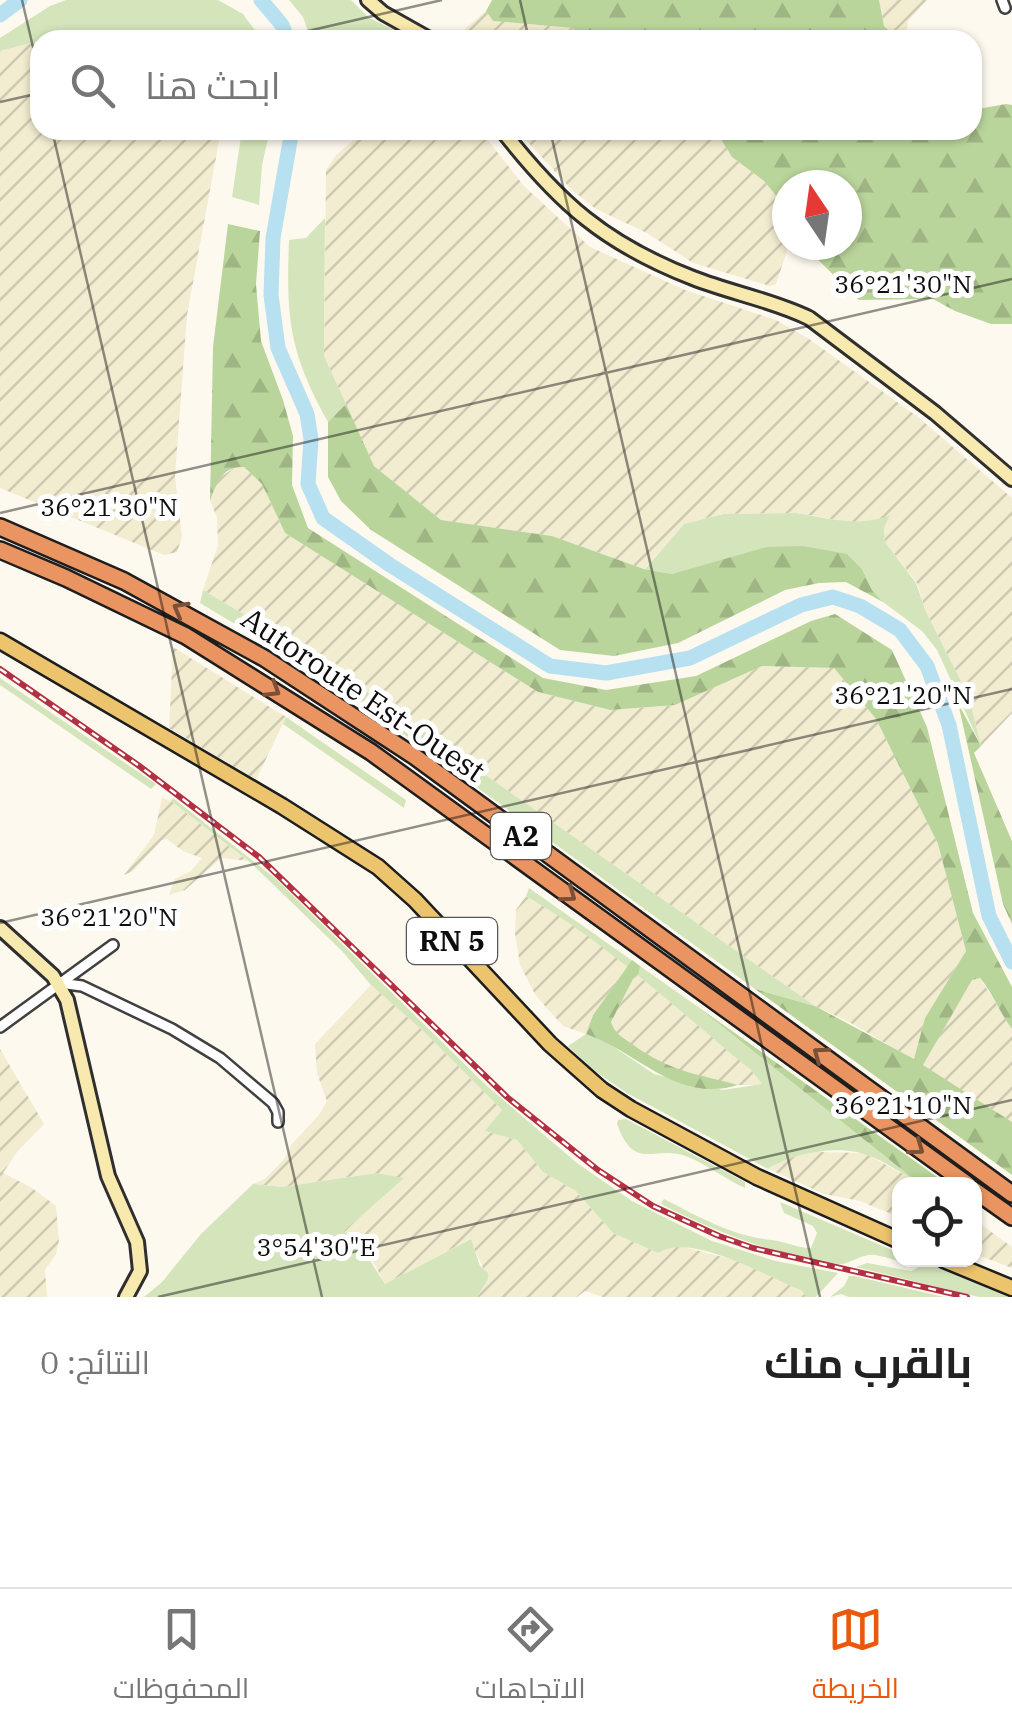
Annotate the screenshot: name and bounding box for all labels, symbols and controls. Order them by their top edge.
search box [30,30,982,140]
icon: search [65,58,120,113]
text: ابحث هنا [145,60,281,109]
north arrow [772,170,862,260]
text: 36°21'30"N [834,267,972,300]
text: 36°21'30"N [40,490,178,523]
street label: Autoroute Est-Ouest [235,598,493,790]
one-way arrow [172,602,190,622]
one-way arrow [262,678,280,697]
text: 36°21'20"N [834,678,972,711]
road number: A2 [491,813,551,859]
one-way arrow [557,883,576,902]
text: 36°21'20"N [40,900,178,933]
road number: RN 5 [407,918,497,964]
one-way arrow [813,1048,831,1065]
text: 36°21'10"N [834,1088,972,1121]
one-way arrow [905,1135,924,1154]
map controls [892,1177,982,1267]
button: locate [892,1177,982,1267]
text: 3°54'30"E [256,1230,376,1263]
text: بالقرب منك [764,1335,972,1390]
text: النتائج: 0 [40,1341,150,1383]
tab: المحفوظات [113,1602,249,1714]
tab: الاتجاهات [475,1602,586,1714]
tab: الخريطة [812,1602,899,1714]

